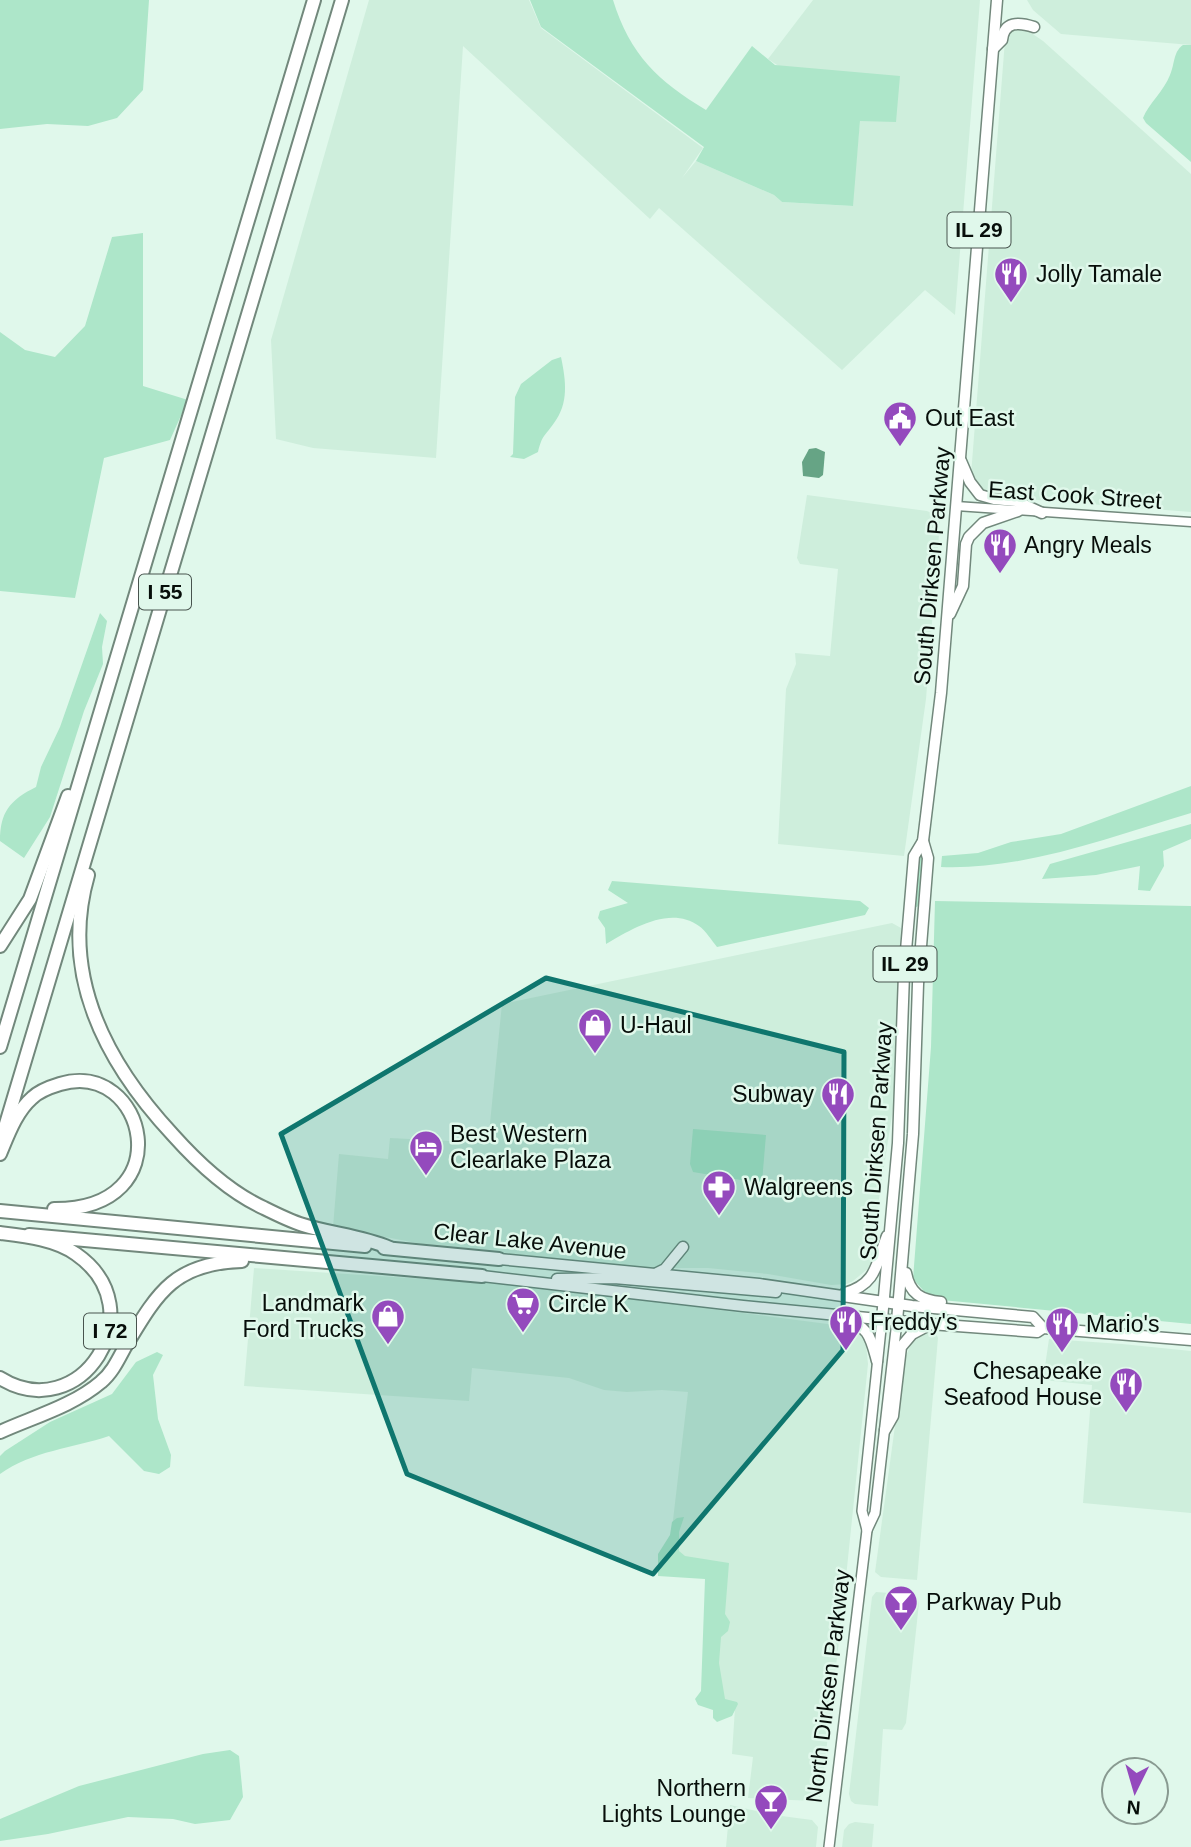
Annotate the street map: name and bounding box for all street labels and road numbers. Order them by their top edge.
road number: IL 29 [948,212,1010,247]
street label: South Dirksen Parkway [909,445,955,686]
street label: East Cook Street [987,476,1163,514]
road number: I 55 [139,574,191,610]
road number: IL 29 [874,946,936,982]
street label: South Dirksen Parkway [855,1020,897,1261]
street label: Clear Lake Avenue [432,1218,628,1264]
road number: I 72 [84,1314,136,1348]
street label: North Dirksen Parkway [801,1567,855,1804]

